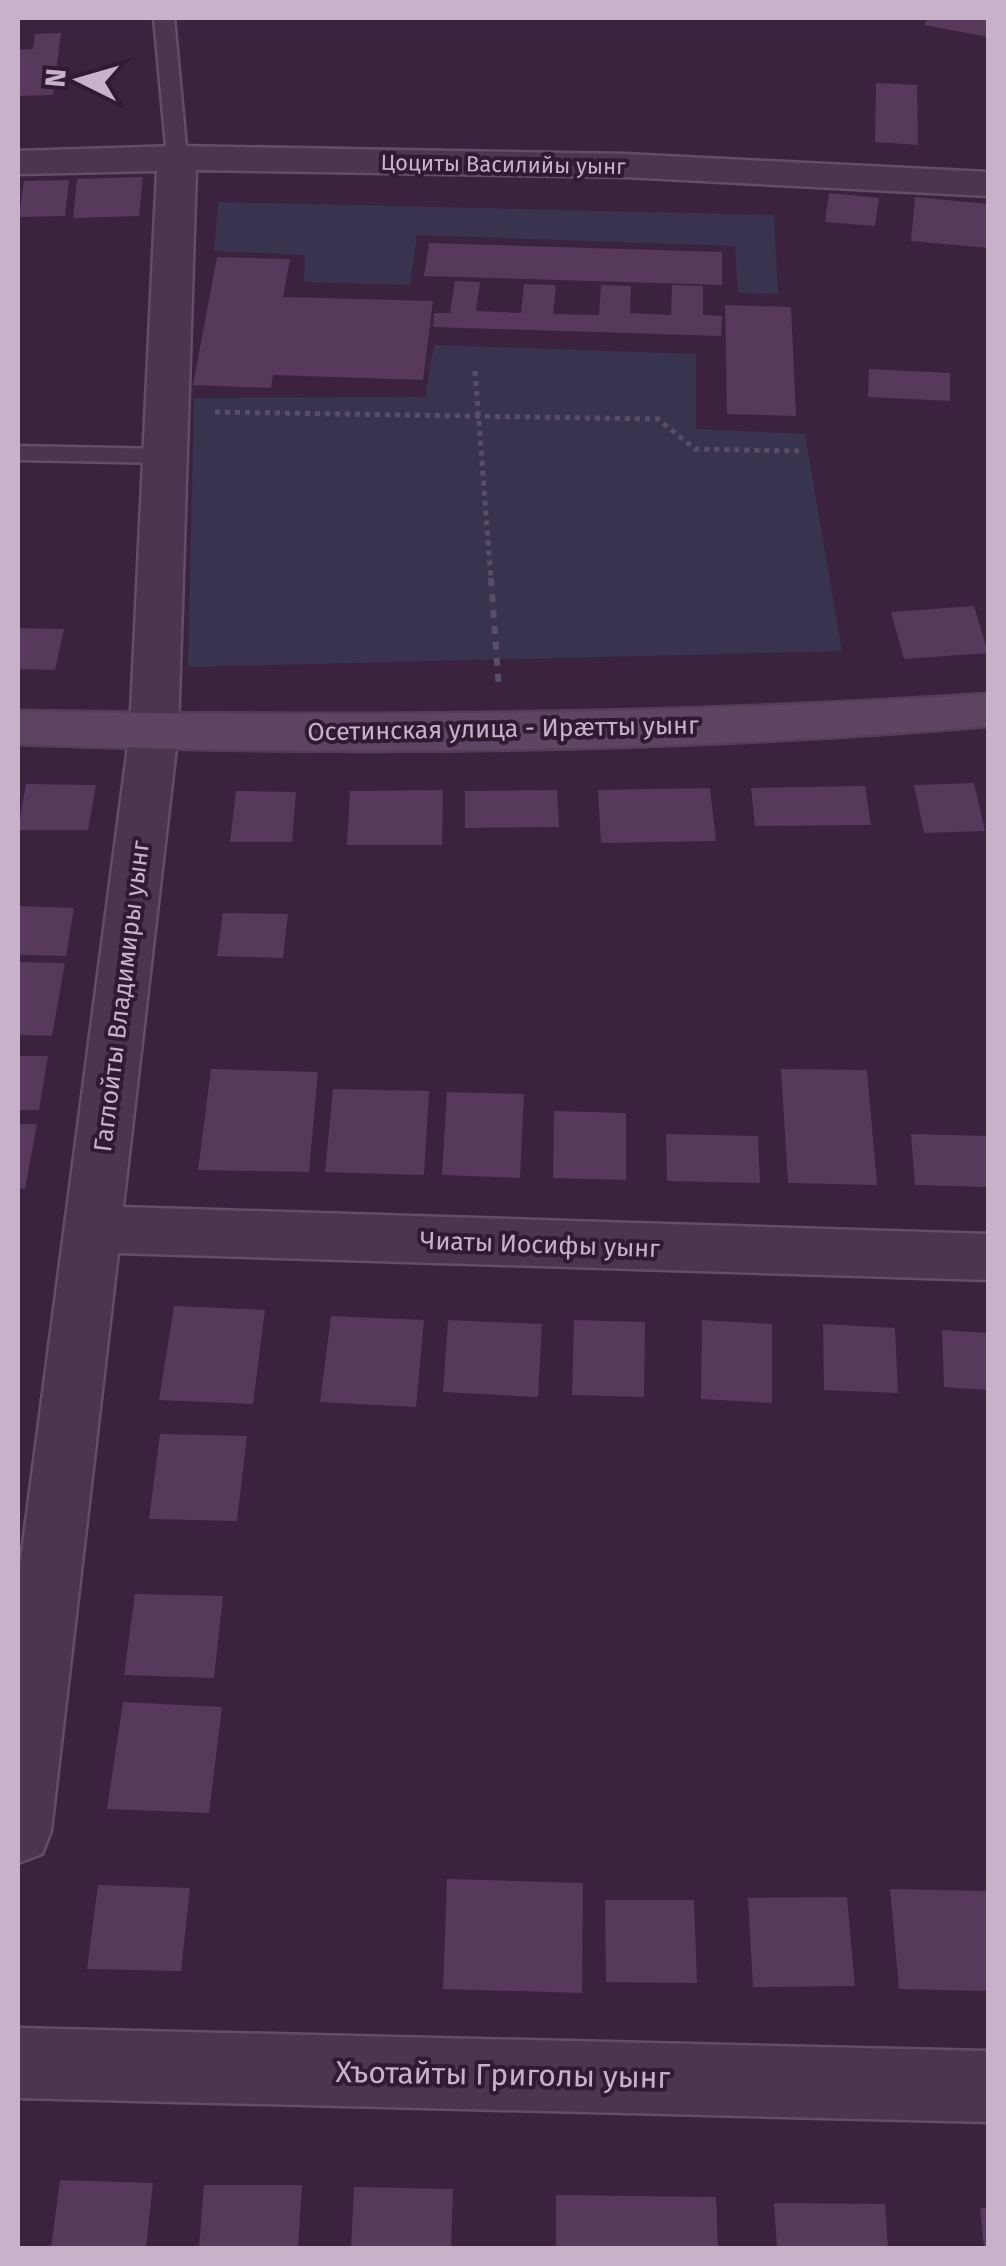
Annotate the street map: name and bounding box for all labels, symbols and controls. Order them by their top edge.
north arrow [30,30,130,130]
text: N [38,67,73,89]
street label: Цоциты Василийы уынг [380,149,626,180]
street label: Осетинская улица - Ирæтты уынг [307,711,699,747]
street label: Гаглойты Владимиры уынг [88,838,156,1154]
street label: Чиаты Иосифы уынг [420,1226,661,1264]
street label: Хъотайты Григолы уынг [335,2054,671,2096]

